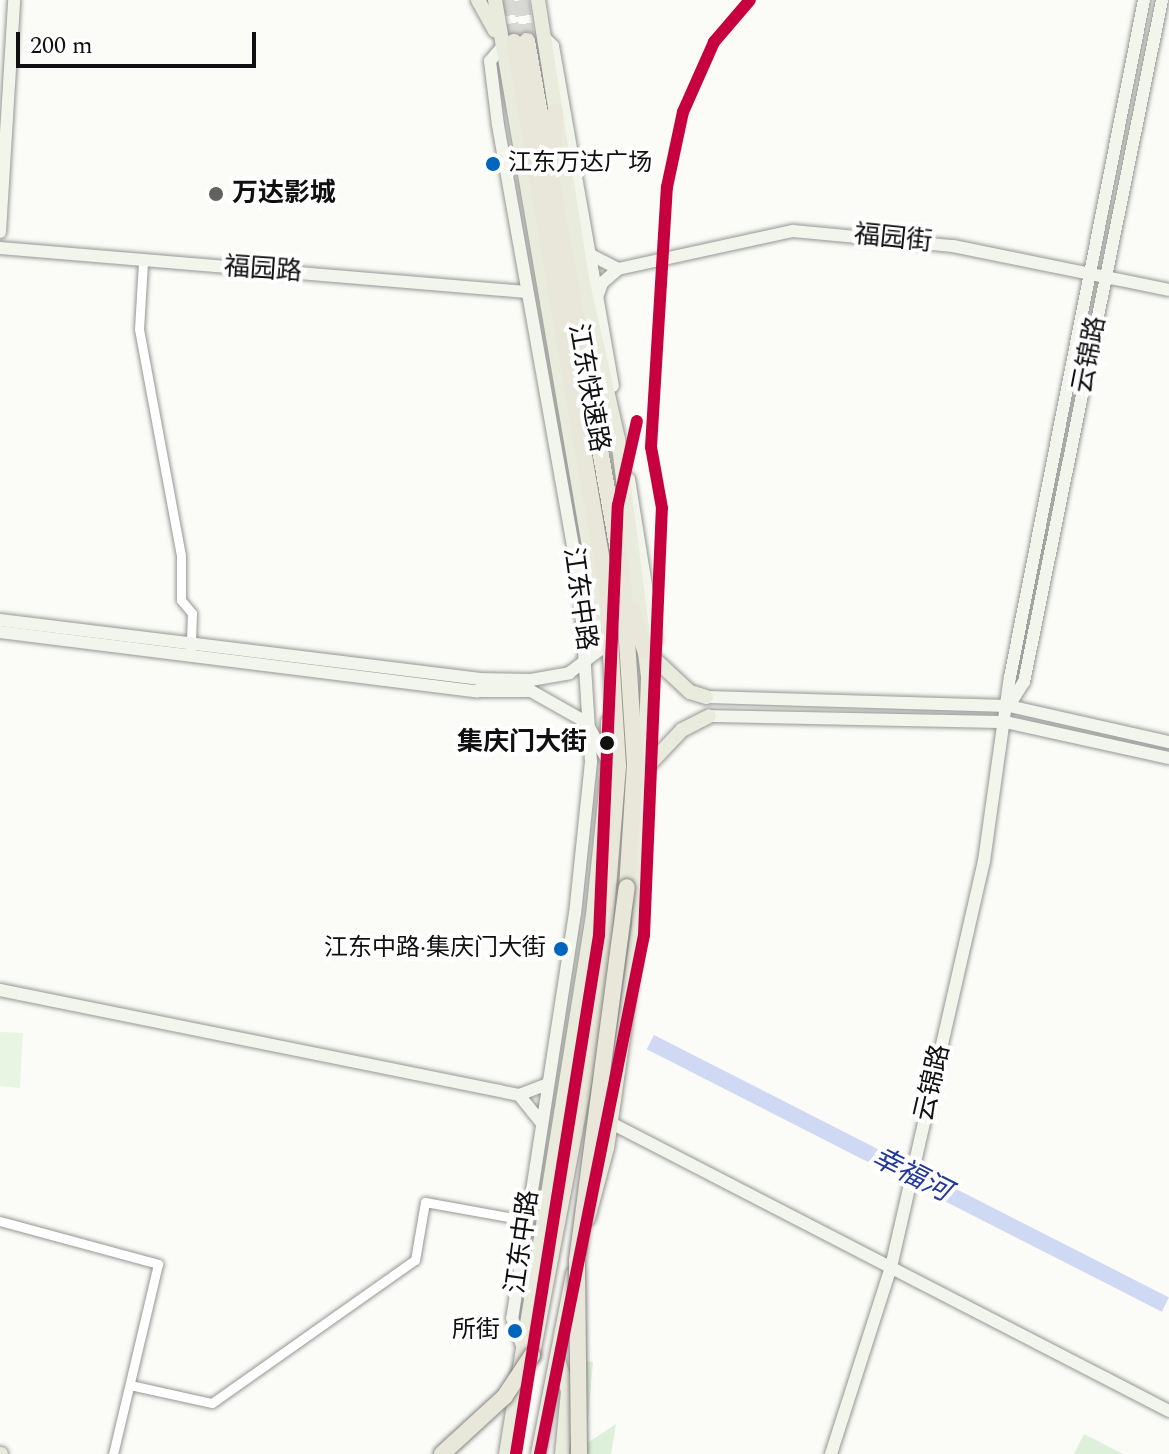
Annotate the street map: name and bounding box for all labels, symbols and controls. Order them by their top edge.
scale bar [20,16,260,66]
text: 200 m [30,28,93,64]
place label: 江东万达广场 [508,150,652,178]
marker: 江东万达广场 [485,156,501,172]
place label: 万达影城 [232,178,336,210]
marker: 万达影城 [207,185,225,203]
street label: 福园街 [853,219,933,259]
street label: 福园路 [223,252,303,288]
street label: 云锦路 [1067,314,1113,396]
street label: 江东快速路 [561,321,615,455]
street label: 江东中路 [556,545,602,653]
place label: 集庆门大街 [457,727,587,759]
marker: 集庆门大街 [594,730,620,756]
place label: 江东中路·集庆门大街 [324,935,546,963]
marker: 江东中路·集庆门大街 [553,941,569,957]
street label: 云锦路 [909,1041,957,1125]
water label: 幸福河 [866,1141,956,1209]
street label: 江东中路 [500,1188,546,1296]
place label: 所街 [452,1317,500,1345]
marker: 所街 [507,1323,523,1339]

